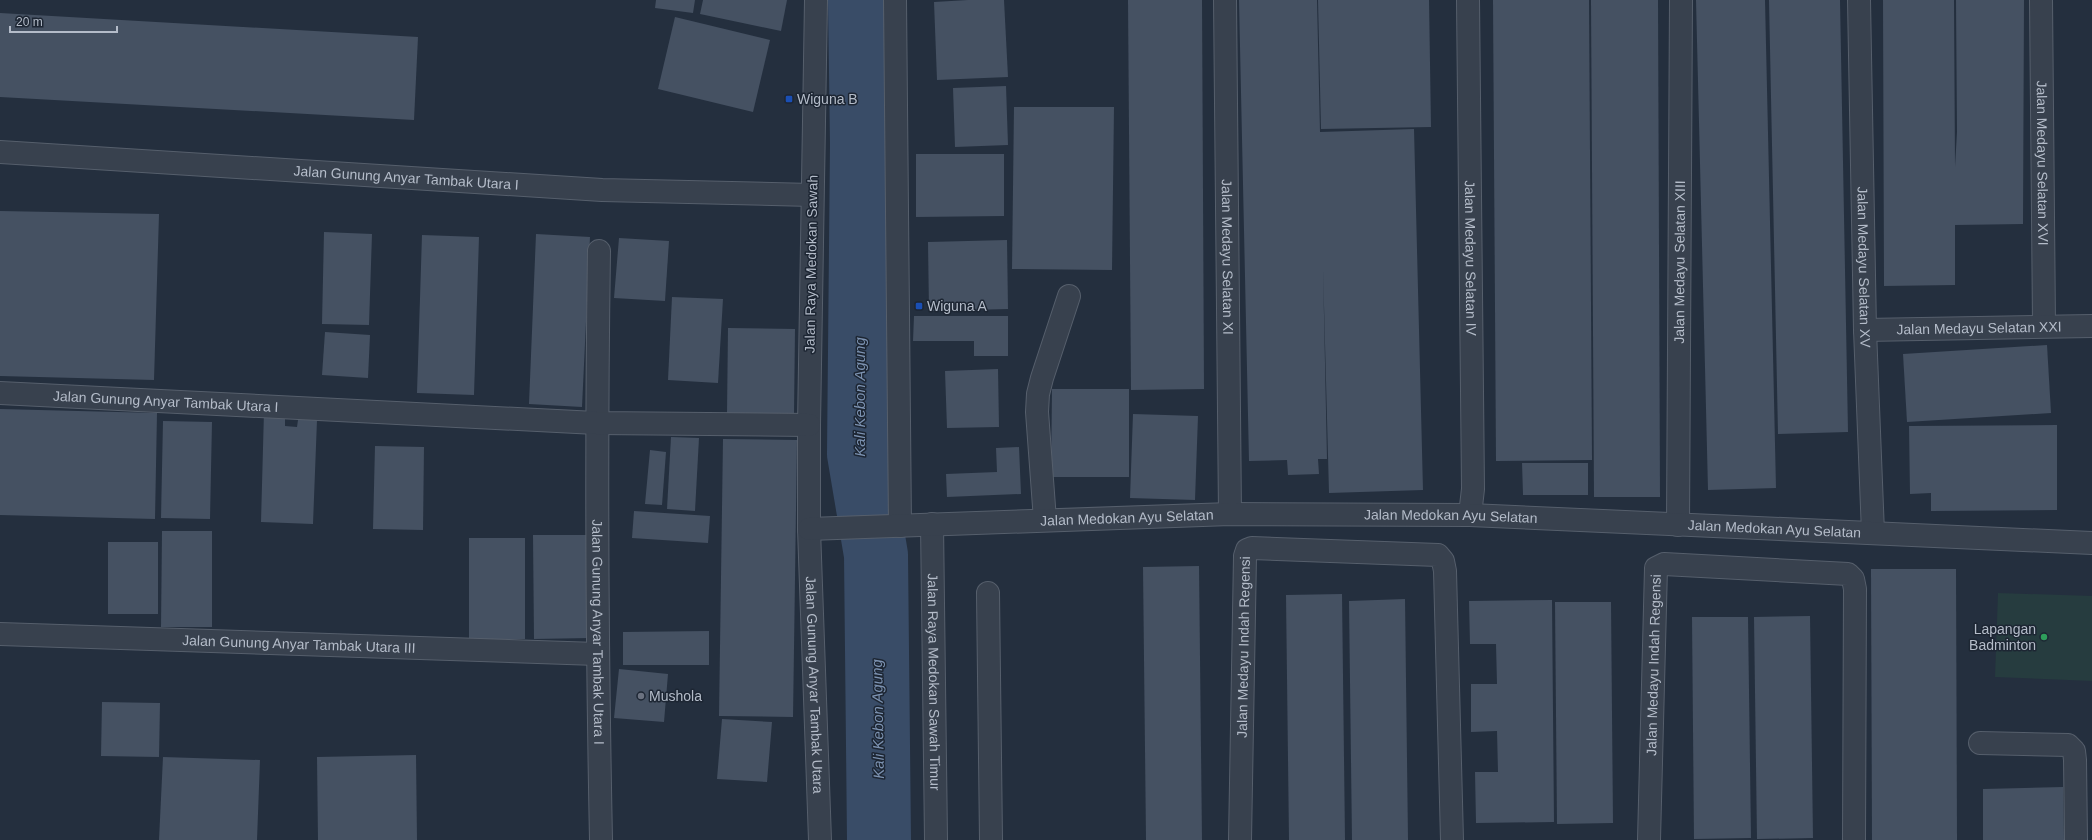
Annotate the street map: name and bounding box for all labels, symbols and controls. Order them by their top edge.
scale bar [10,8,117,34]
text: 20 m [16,15,43,29]
street label: Jalan Medayu Selatan XVI [2034,80,2051,246]
place label: Wiguna B [797,91,858,107]
marker: Wiguna B [784,94,794,104]
street label: Jalan Gunung Anyar Tambak Utara I [293,163,519,193]
street label: Jalan Raya Medokan Sawah [801,175,821,353]
street label: Jalan Medayu Selatan XI [1219,179,1236,335]
street label: Jalan Medayu Selatan IV [1462,180,1479,337]
street label: Jalan Medayu Selatan XIII [1671,180,1688,344]
street label: Jalan Medayu Selatan XV [1854,186,1874,349]
place label: Wiguna A [927,298,988,314]
marker: Wiguna A [914,301,924,311]
street label: Jalan Medayu Selatan XXI [1896,319,2062,337]
water label: Kali Kebon Agung [851,337,868,457]
street label: Jalan Gunung Anyar Tambak Utara I [53,388,279,415]
street label: Jalan Medokan Ayu Selatan [1040,507,1214,529]
street label: Jalan Medokan Ayu Selatan [1364,507,1538,526]
street label: Jalan Medokan Ayu Selatan [1687,517,1861,541]
street label: Jalan Gunung Anyar Tambak Utara I [589,519,607,745]
street label: Jalan Medayu Indah Regensi [1234,556,1253,738]
street label: Jalan Raya Medokan Sawah Timur [925,573,943,791]
street label: Jalan Medayu Indah Regensi [1643,574,1664,756]
street label: Jalan Gunung Anyar Tambak Utara [803,576,826,794]
place label: Lapangan Badminton [1969,621,2036,653]
street label: Jalan Gunung Anyar Tambak Utara III [182,632,416,656]
marker: Lapangan Badminton [2039,632,2049,642]
water label: Kali Kebon Agung [868,658,887,779]
place label: Mushola [649,688,702,704]
marker: Mushola [636,691,646,701]

